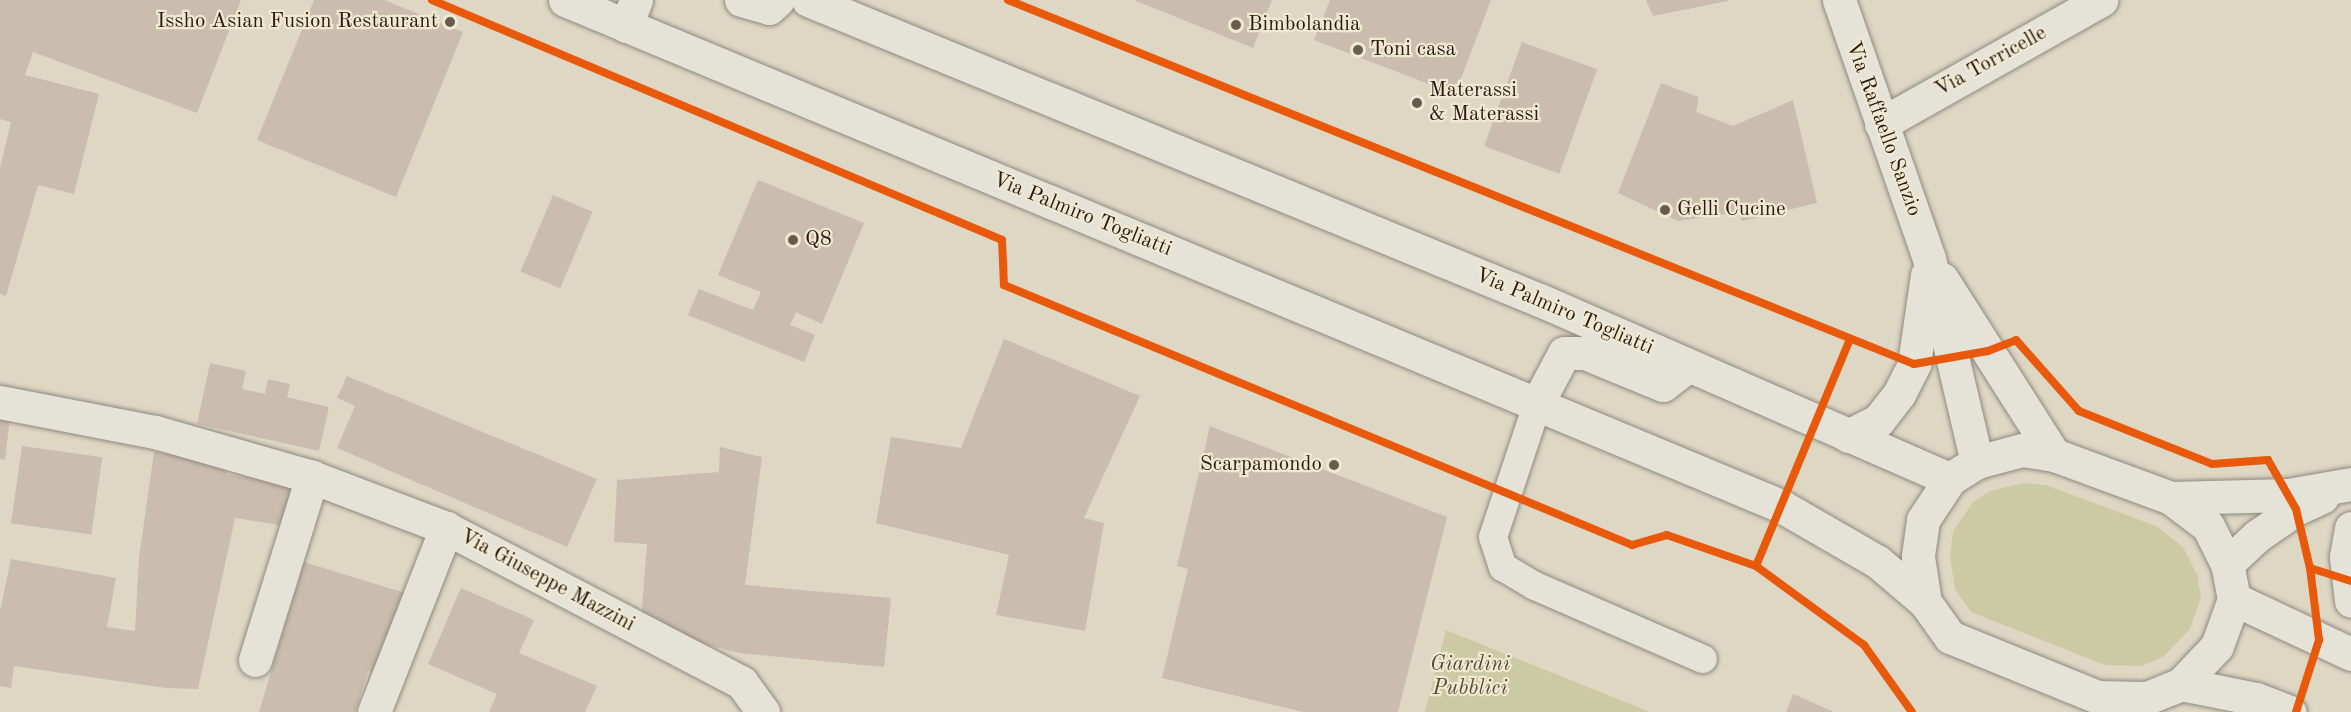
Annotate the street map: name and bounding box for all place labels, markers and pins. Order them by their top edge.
place label: Issho Asian Fusion Restaurant [157,9,438,35]
place label: Bimbolandia [1248,12,1360,38]
marker: Issho Asian Fusion Restaurant [443,15,457,29]
marker: Bimbolandia [1229,18,1243,32]
place label: Toni casa [1370,37,1456,63]
marker: Toni casa [1351,43,1365,57]
place label: Materassi & Materassi [1429,78,1539,128]
marker: Materassi & Materassi [1410,96,1424,110]
place label: Gelli Cucine [1677,197,1786,223]
marker: Gelli Cucine [1658,203,1672,217]
place label: Q8 [805,227,832,253]
marker: Q8 [786,233,800,247]
place label: Scarpamondo [1200,452,1322,478]
marker: Scarpamondo [1327,458,1341,472]

